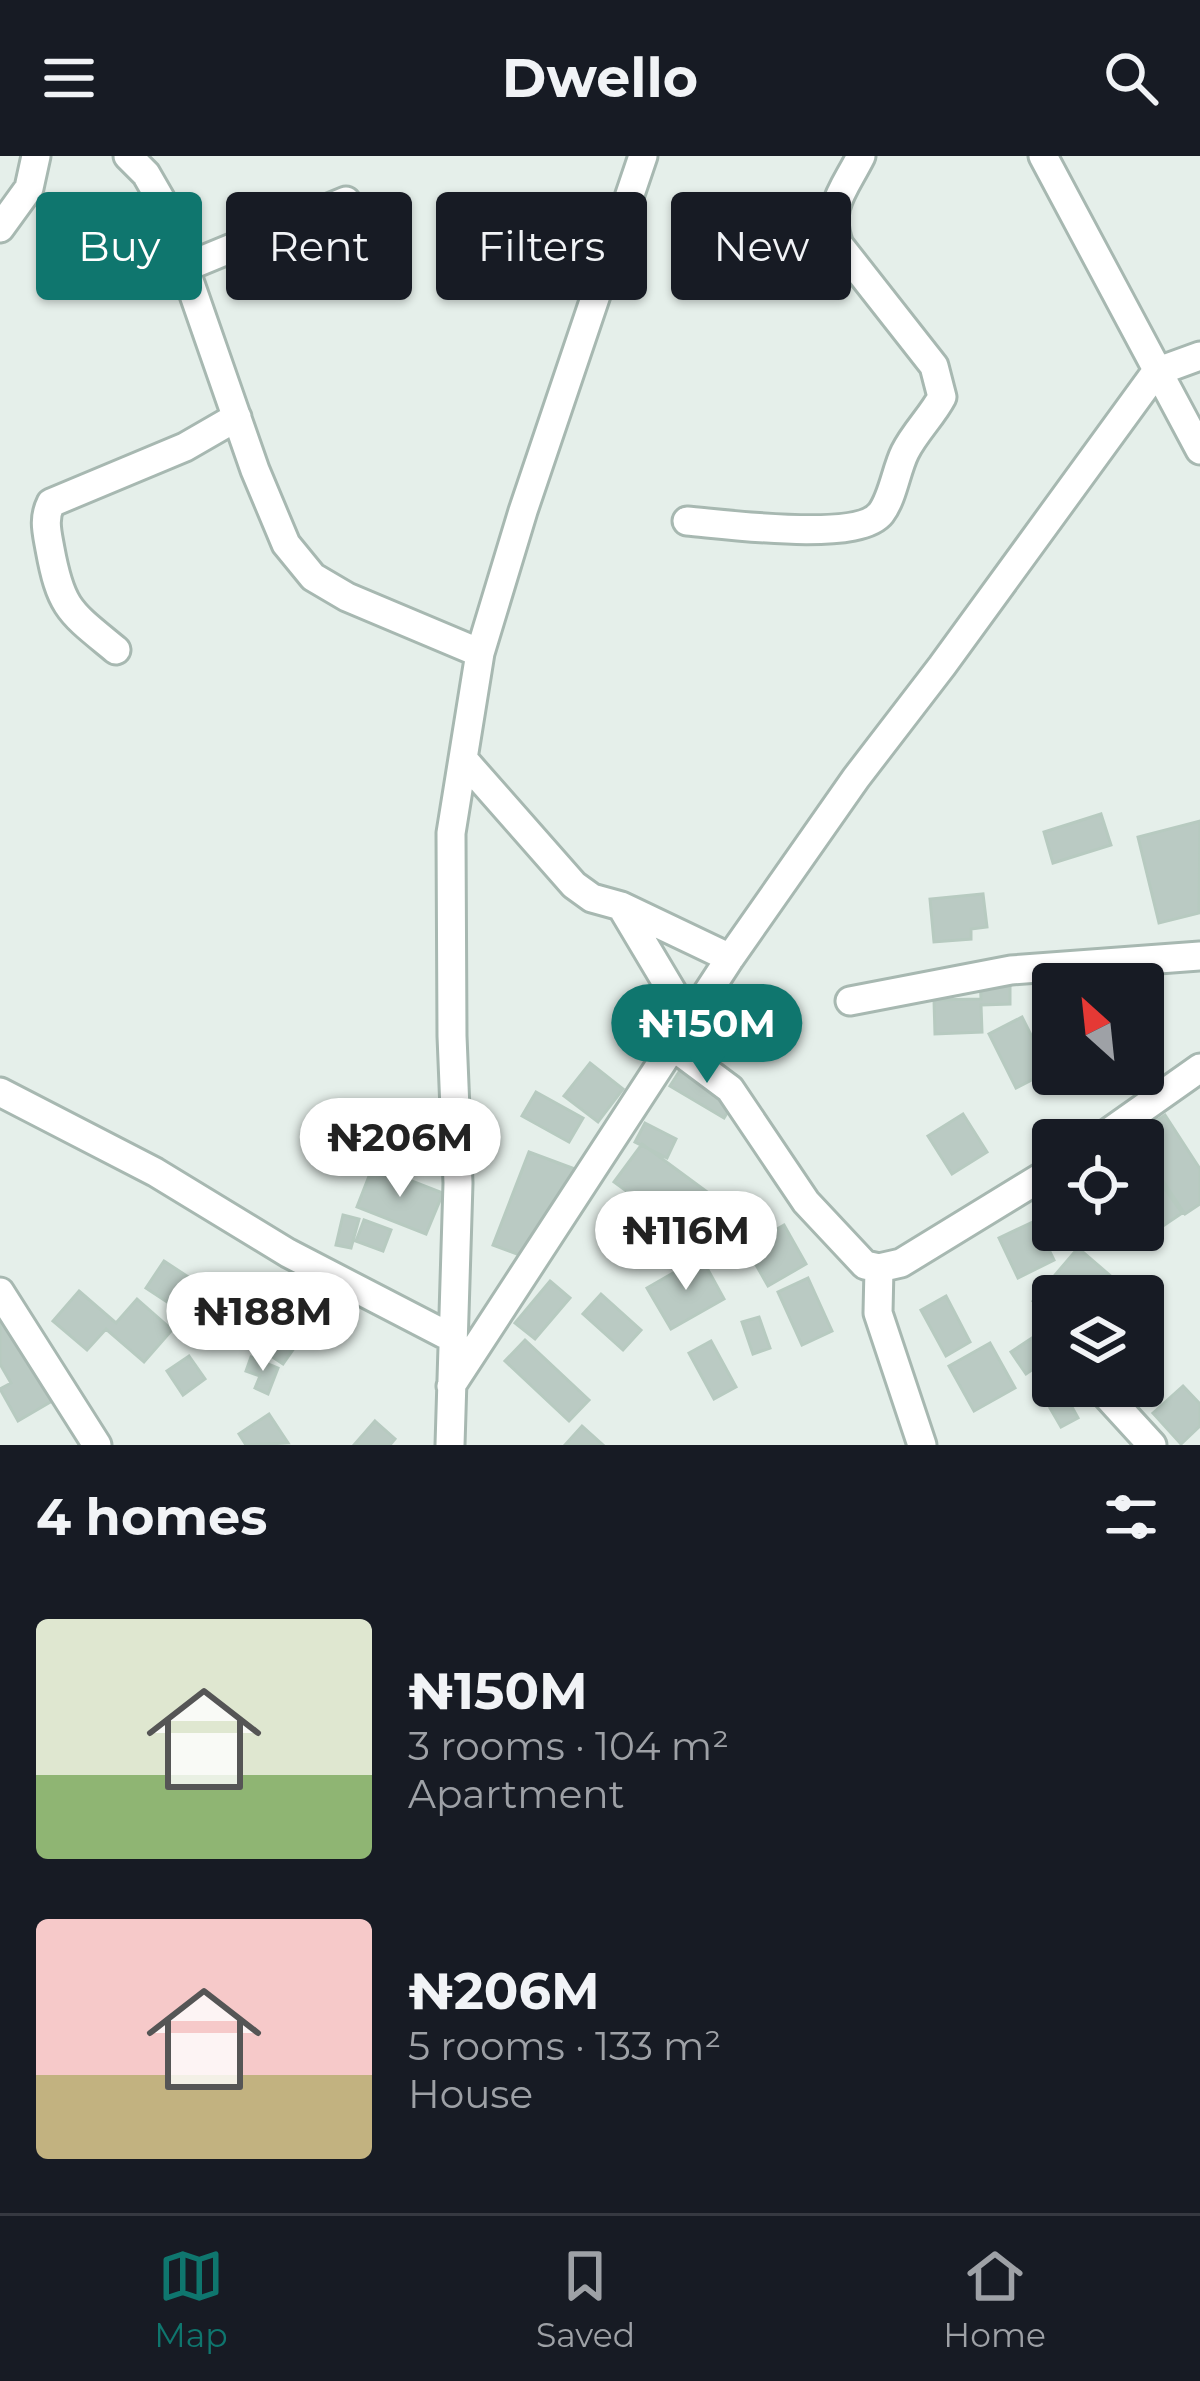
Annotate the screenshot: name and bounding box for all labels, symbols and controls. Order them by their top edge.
icon: menu [36,45,102,111]
text: Dwello [502,45,698,111]
icon: search [1098,45,1164,111]
chip: Buy [36,192,202,300]
chip: Rent [226,192,412,300]
chip: Filters [436,192,647,300]
chip: New [671,192,851,300]
north arrow [1032,963,1164,1095]
map controls [1032,963,1164,1407]
pin: ₦150M [623,984,791,1086]
text: ₦150M [638,999,776,1047]
pin: ₦206M [316,1098,484,1200]
text: ₦206M [327,1113,473,1161]
button: locate [1032,1119,1164,1251]
pin: ₦116M [602,1191,770,1293]
text: ₦116M [622,1206,750,1254]
pin: ₦188M [179,1272,347,1374]
button: layers [1032,1275,1164,1407]
text: ₦188M [193,1287,333,1335]
icon: filters [1098,1484,1164,1550]
text: 4 homes [36,1486,267,1548]
text: ₦150M [408,1660,588,1722]
icon: home [132,1667,276,1811]
text: 3 rooms · 104 m² [408,1722,729,1770]
text: Apartment [408,1770,624,1818]
text: ₦206M [408,1960,600,2022]
icon: home [132,1967,276,2111]
text: 5 rooms · 133 m² [408,2022,721,2070]
text: House [408,2070,533,2118]
tab: Map [154,2243,228,2355]
tab: Saved [536,2243,635,2355]
tab: Home [943,2243,1046,2355]

